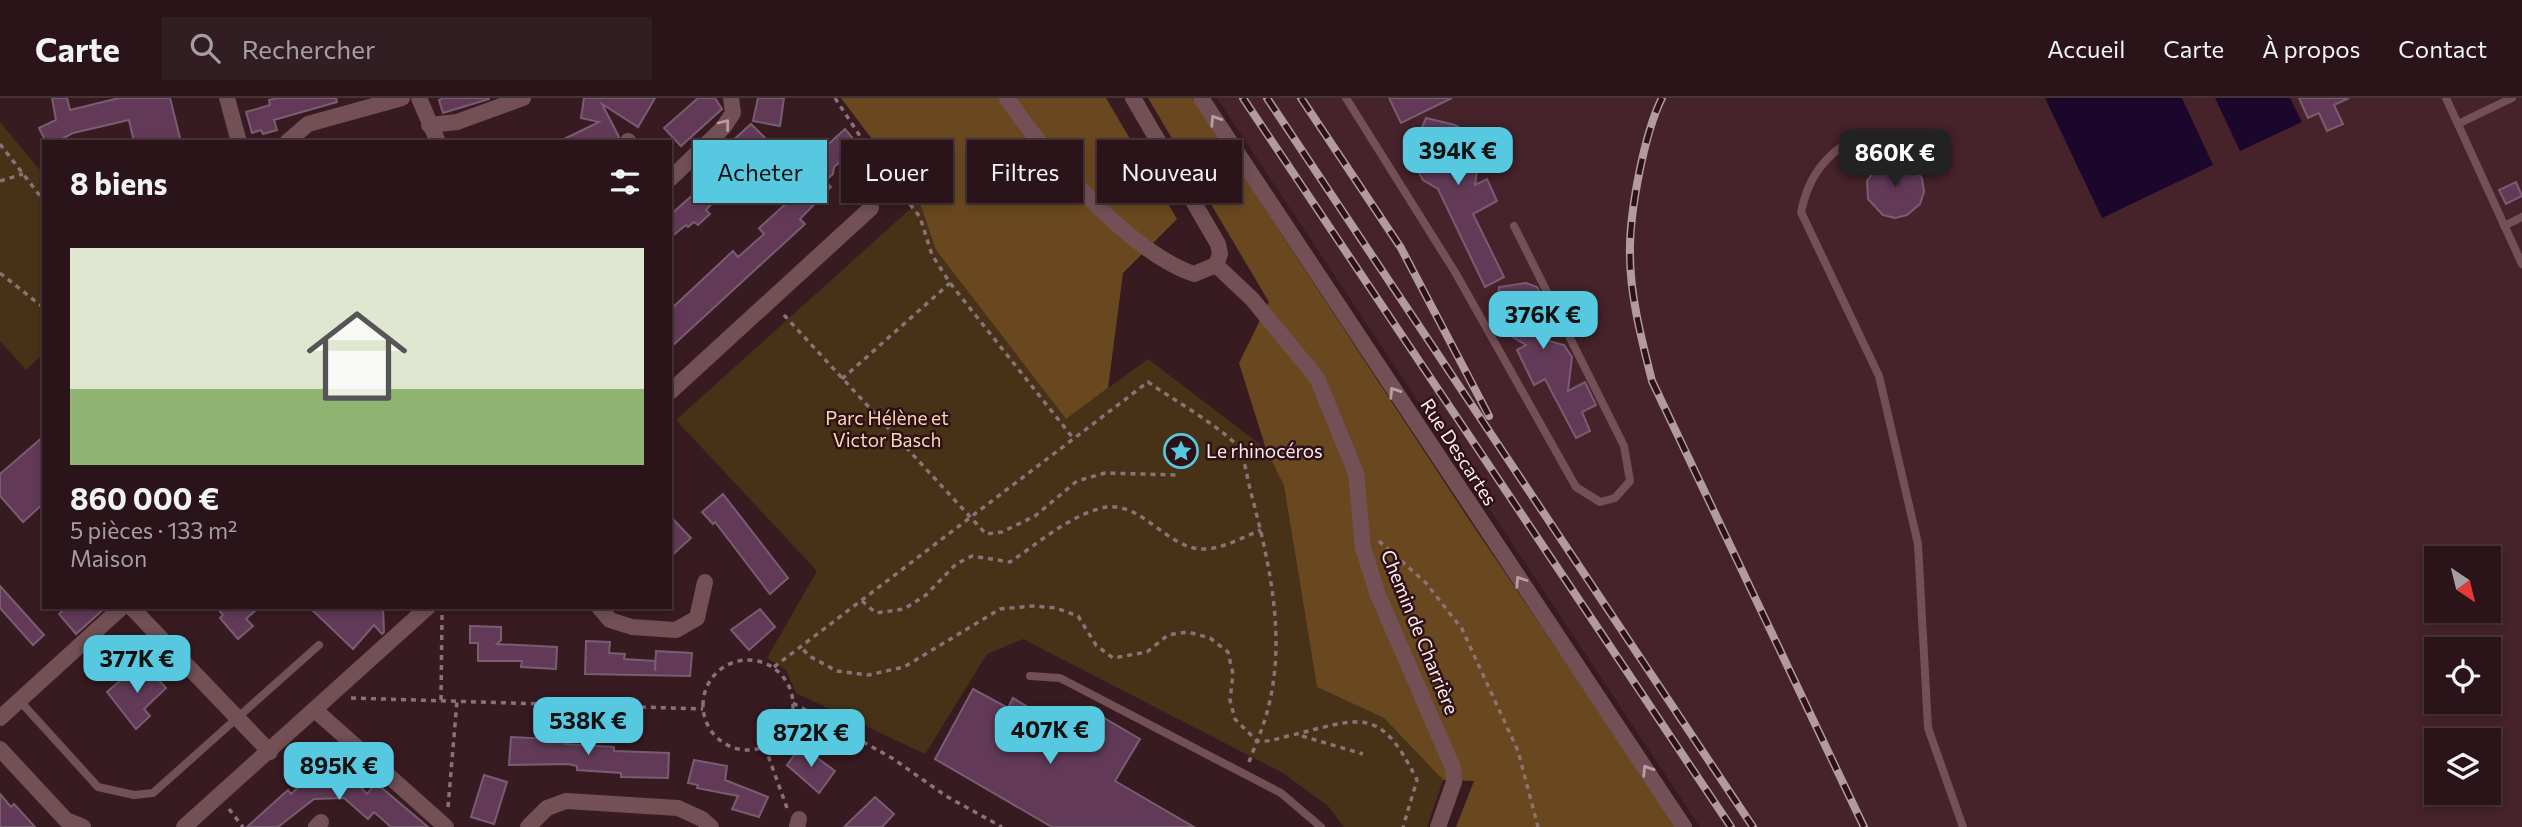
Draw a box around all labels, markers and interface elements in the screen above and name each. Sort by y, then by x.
search box [162,17,652,80]
text: Carte [35,28,120,69]
icon: search [186,29,224,67]
text: Rechercher [242,33,375,64]
text: Accueil [2047,34,2125,63]
text: Carte [2163,34,2224,63]
text: À propos [2262,34,2360,63]
text: Contact [2398,34,2487,63]
one-way arrow [1211,115,1223,128]
one-way arrow [716,119,729,131]
pin: 394K € [1401,127,1515,187]
pin: 860K € [1838,130,1952,189]
text: 394K € [1419,136,1497,164]
text: 860K € [1855,138,1935,166]
chip: Acheter [693,140,827,203]
chip: Louer [841,140,953,203]
chip: Filtres [967,140,1083,203]
chip: Nouveau [1097,140,1242,203]
icon: filters [606,163,644,201]
text: 8 biens [70,164,168,201]
pin: 376K € [1486,292,1600,351]
icon: home [294,293,420,419]
text: 376K € [1505,300,1581,328]
one-way arrow [1389,386,1402,399]
street label: Rue Descartes [1416,394,1503,509]
park label: Parc Hélène et Victor Basch [825,406,949,451]
place icon: Le rhinocéros [1162,432,1200,470]
place label: Le rhinocéros [1206,439,1323,462]
text: 860 000 € [70,479,219,516]
text: 5 pièces · 133 m² [70,516,237,544]
text: Maison [70,544,147,572]
street label: Chemin de Charrière [1377,546,1464,718]
north arrow [2424,546,2501,623]
map controls [2424,546,2501,805]
one-way arrow [1516,576,1528,589]
pin: 377K € [80,636,194,695]
button: locate [2424,637,2501,714]
text: 377K € [99,644,175,672]
pin: 538K € [531,698,645,757]
text: 538K € [549,706,627,734]
pin: 407K € [993,706,1107,766]
pin: 872K € [754,710,868,769]
text: 407K € [1011,715,1089,743]
text: 872K € [773,718,849,746]
button: layers [2424,728,2501,805]
pin: 895K € [282,742,396,802]
text: 895K € [300,751,378,779]
one-way arrow [1642,765,1655,778]

